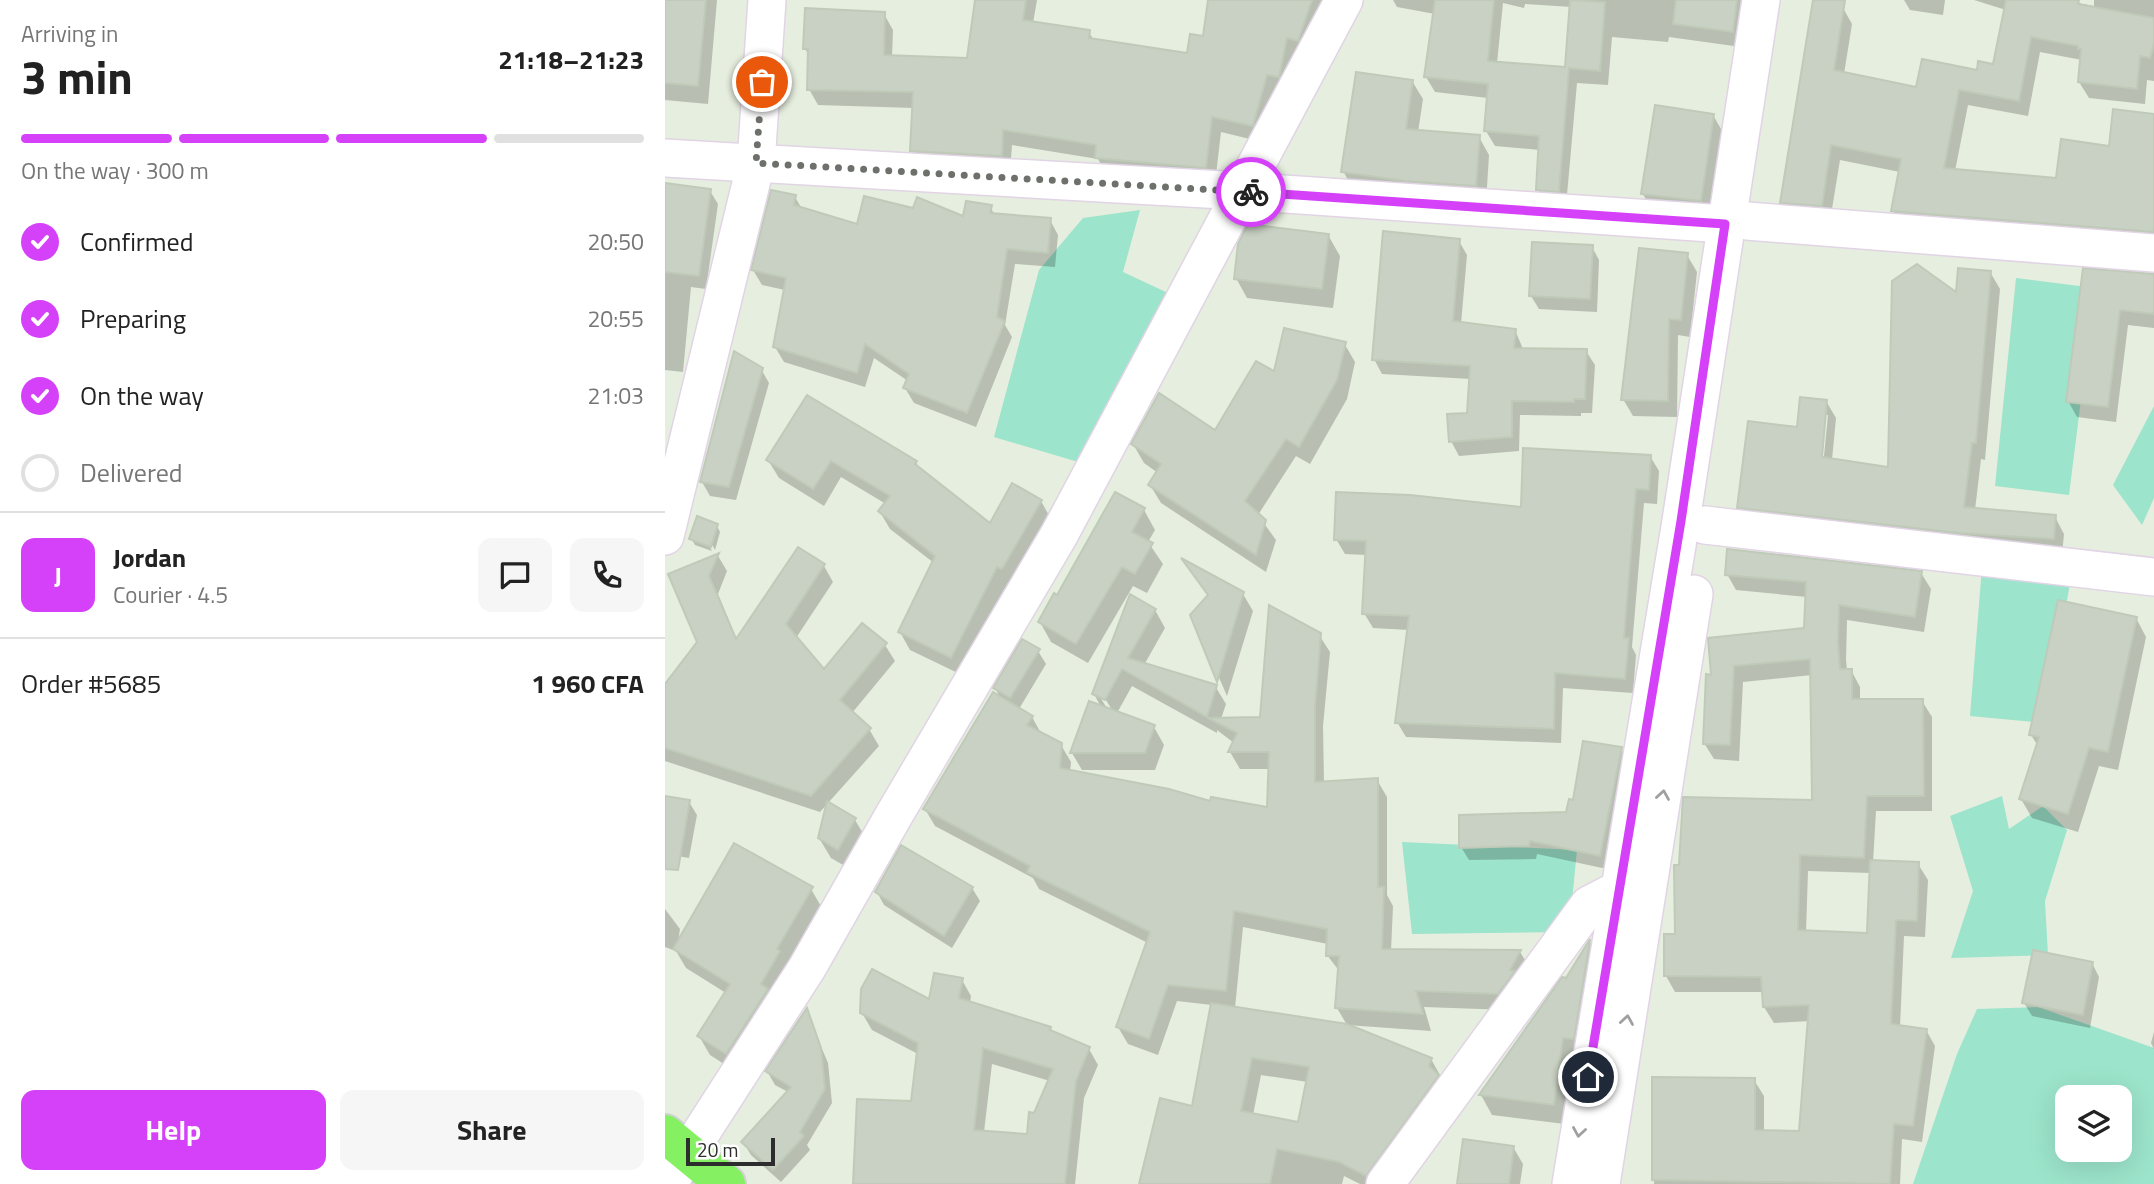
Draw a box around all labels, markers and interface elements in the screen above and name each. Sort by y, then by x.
text: Arriving in [21,16,118,51]
text: 21:18–21:23 [498,40,644,79]
text: 3 min [21,42,133,112]
pin [732,52,792,112]
icon: bag [743,63,781,101]
text: On the way · 300 m [21,153,209,188]
courier [1216,157,1286,227]
icon: bike [1232,173,1270,211]
text: Confirmed [80,222,194,261]
icon: check [21,223,59,261]
text: 20:50 [587,224,644,259]
text: Preparing [80,299,186,338]
icon: check [21,300,59,338]
text: 20:55 [587,301,644,336]
text: On the way [80,376,204,415]
icon: check [21,377,59,415]
text: 21:03 [587,378,644,413]
text: Delivered [80,453,183,492]
text: Jordan [113,538,186,577]
button: chat [478,538,552,612]
button: phone [570,538,644,612]
text: J [54,556,62,595]
text: Courier · 4.5 [113,577,228,612]
text: Order #5685 [21,664,161,703]
text: 1 960 CFA [531,664,644,703]
one-way arrow [1655,789,1670,801]
one-way arrow [1619,1014,1634,1026]
pin [1558,1047,1618,1107]
icon: home [1569,1058,1607,1096]
map controls [2055,1085,2132,1162]
button: layers [2055,1085,2132,1162]
button: Help [21,1090,326,1170]
button: Share [340,1090,644,1170]
one-way arrow [1572,1126,1587,1138]
scale bar [686,1135,775,1167]
text: 20 m [697,1135,738,1164]

